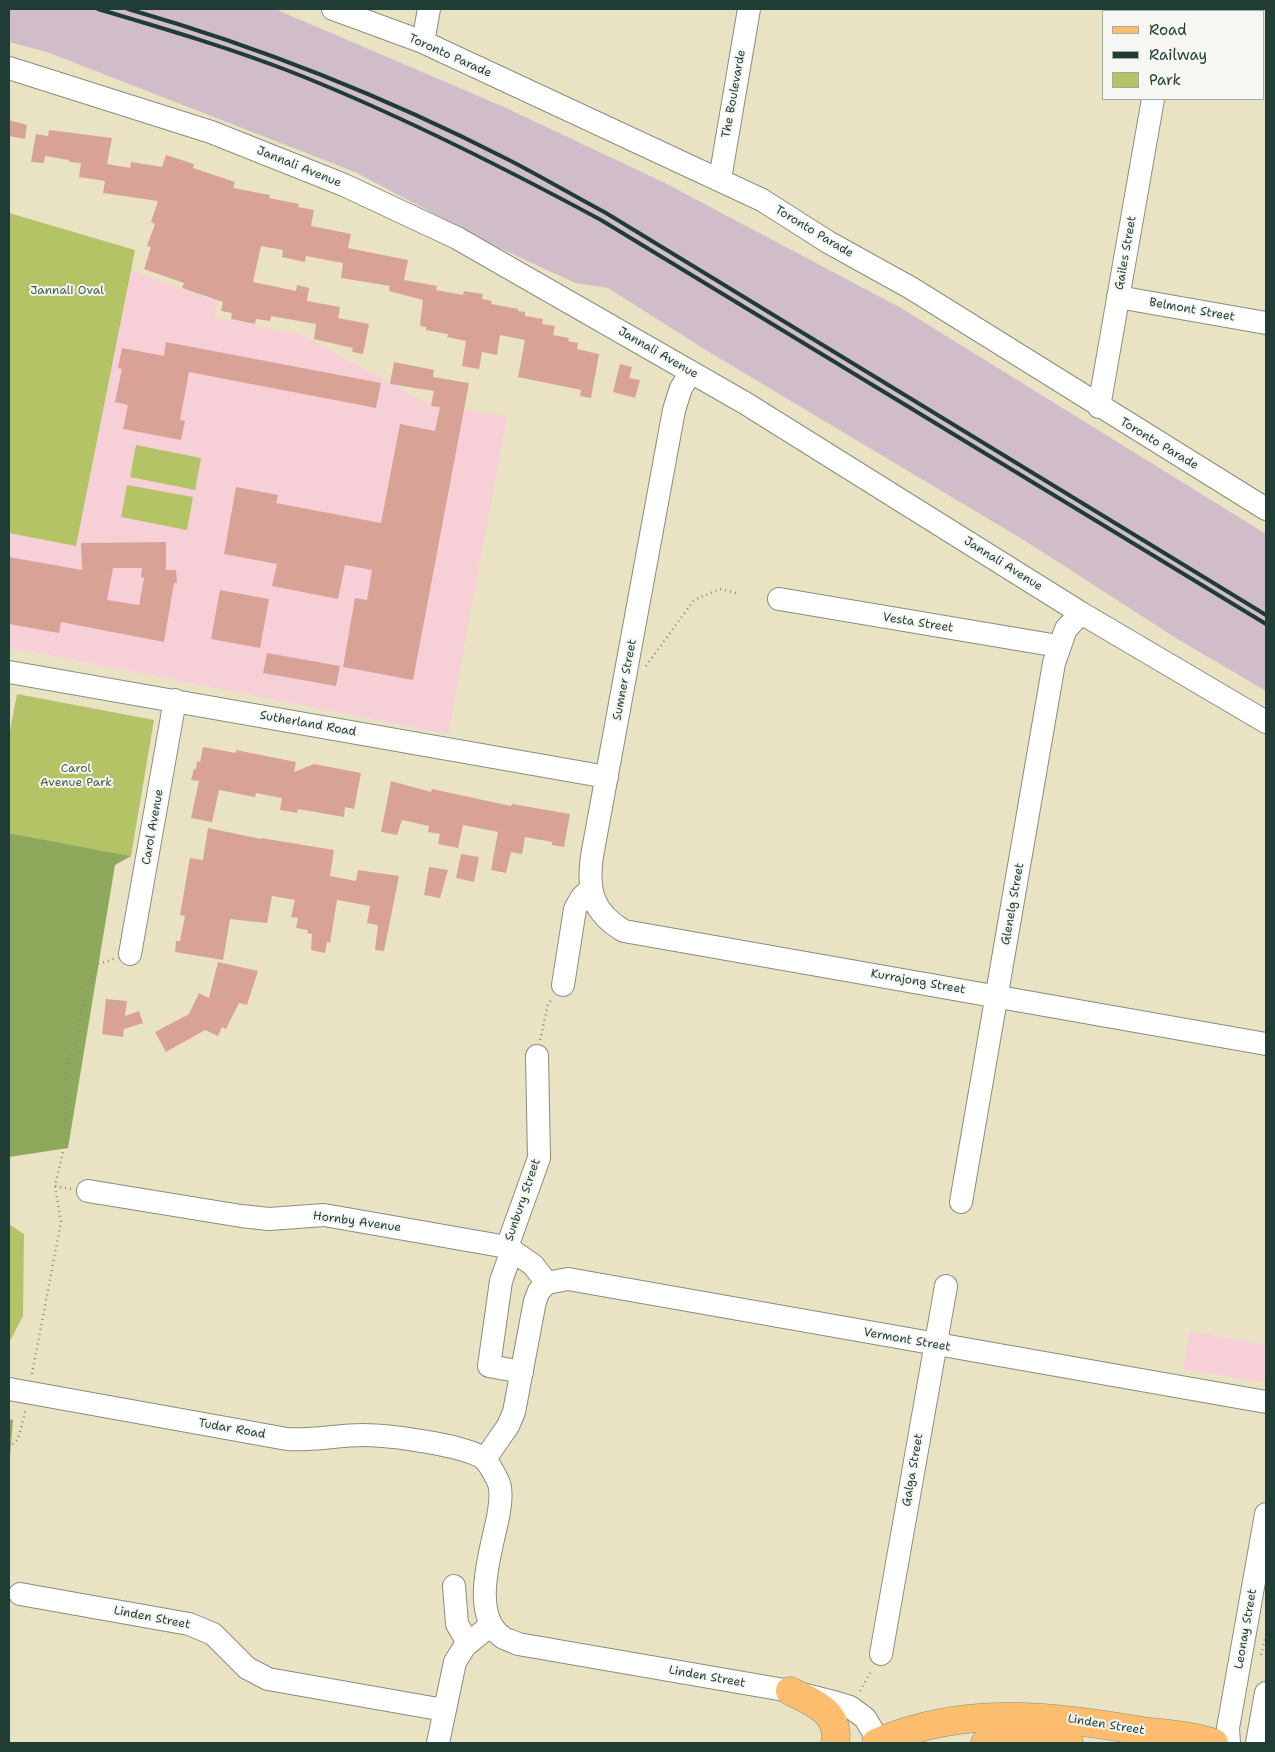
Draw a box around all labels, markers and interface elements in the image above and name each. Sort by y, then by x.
legend [1102,10,1265,100]
text: Road [1149,20,1187,40]
street label: Toronto Parade [406,31,494,81]
text: Railway [1149,45,1207,65]
street label: The Boulevarde [719,49,749,139]
text: Park [1149,70,1181,90]
street label: Jannali Avenue [255,143,343,191]
street label: Toronto Parade [772,203,856,261]
street label: Gailes Street [1112,215,1140,291]
park label: Jannali Oval [30,284,104,298]
street label: Belmont Street [1148,295,1236,325]
street label: Jannali Avenue [615,324,701,382]
street label: Toronto Parade [1117,415,1201,473]
street label: Jannali Avenue [961,534,1045,594]
street label: Vesta Street [882,610,954,636]
street label: Sumner Street [610,638,640,722]
street label: Sutherland Road [259,708,357,740]
park label: Carol Avenue Park [40,762,112,790]
street label: Carol Avenue [139,788,167,866]
street label: Glenelg Street [999,862,1027,946]
street label: Kurrajong Street [870,967,966,997]
street label: Sunbury Street [502,1157,544,1243]
street label: Hornby Avenue [312,1209,402,1235]
street label: Vermont Street [862,1325,952,1355]
street label: Tudar Road [197,1416,267,1442]
street label: Galga Street [899,1432,927,1508]
street label: Leonay Street [1232,1588,1260,1670]
street label: Linden Street [112,1604,192,1632]
street label: Linden Street [667,1663,747,1691]
street label: Linden Street [1066,1712,1146,1738]

